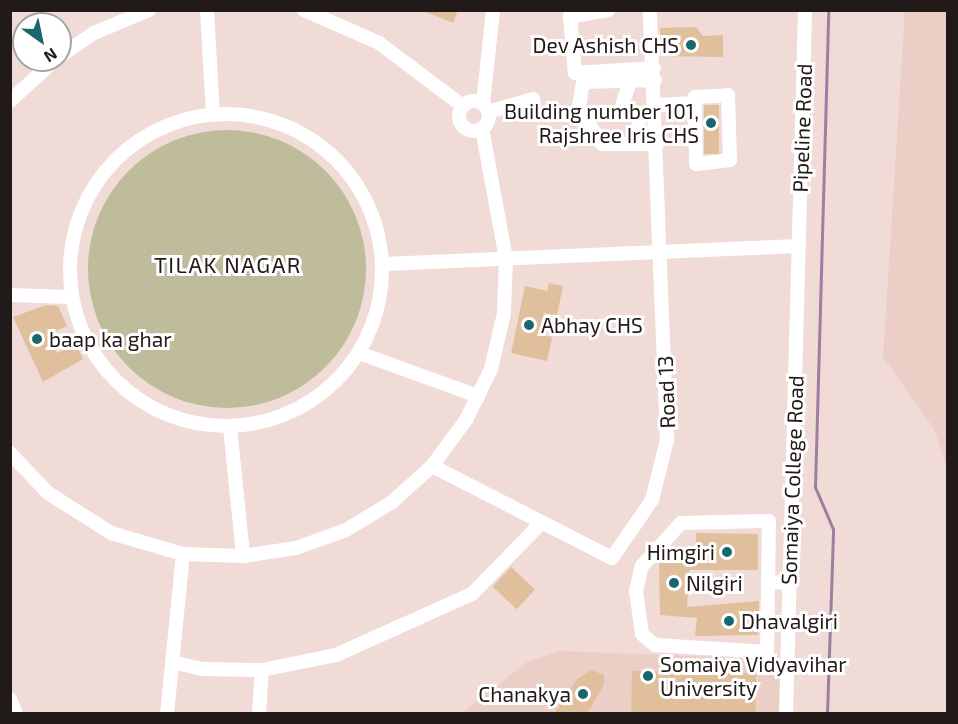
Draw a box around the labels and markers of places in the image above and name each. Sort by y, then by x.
place label: Dev Ashish CHS [532,32,679,58]
marker: Dev Ashish CHS [684,38,698,52]
place label: Building number 101, Rajshree Iris CHS [504,98,699,148]
marker: Building number 101, Rajshree Iris CHS [704,116,718,130]
place label: Abhay CHS [541,312,643,338]
marker: Abhay CHS [522,318,536,332]
place label: baap ka ghar [49,326,172,352]
marker: baap ka ghar [30,332,44,346]
place label: Himgiri [647,539,715,565]
marker: Himgiri [720,545,734,559]
place label: Nilgiri [686,570,743,596]
marker: Nilgiri [667,576,681,590]
place label: Dhavalgiri [741,608,838,634]
marker: Dhavalgiri [722,614,736,628]
place label: Somaiya Vidyavihar University [660,651,847,701]
marker: Somaiya Vidyavihar University [641,669,655,683]
place label: Chanakya [478,681,571,707]
marker: Chanakya [576,687,590,701]

